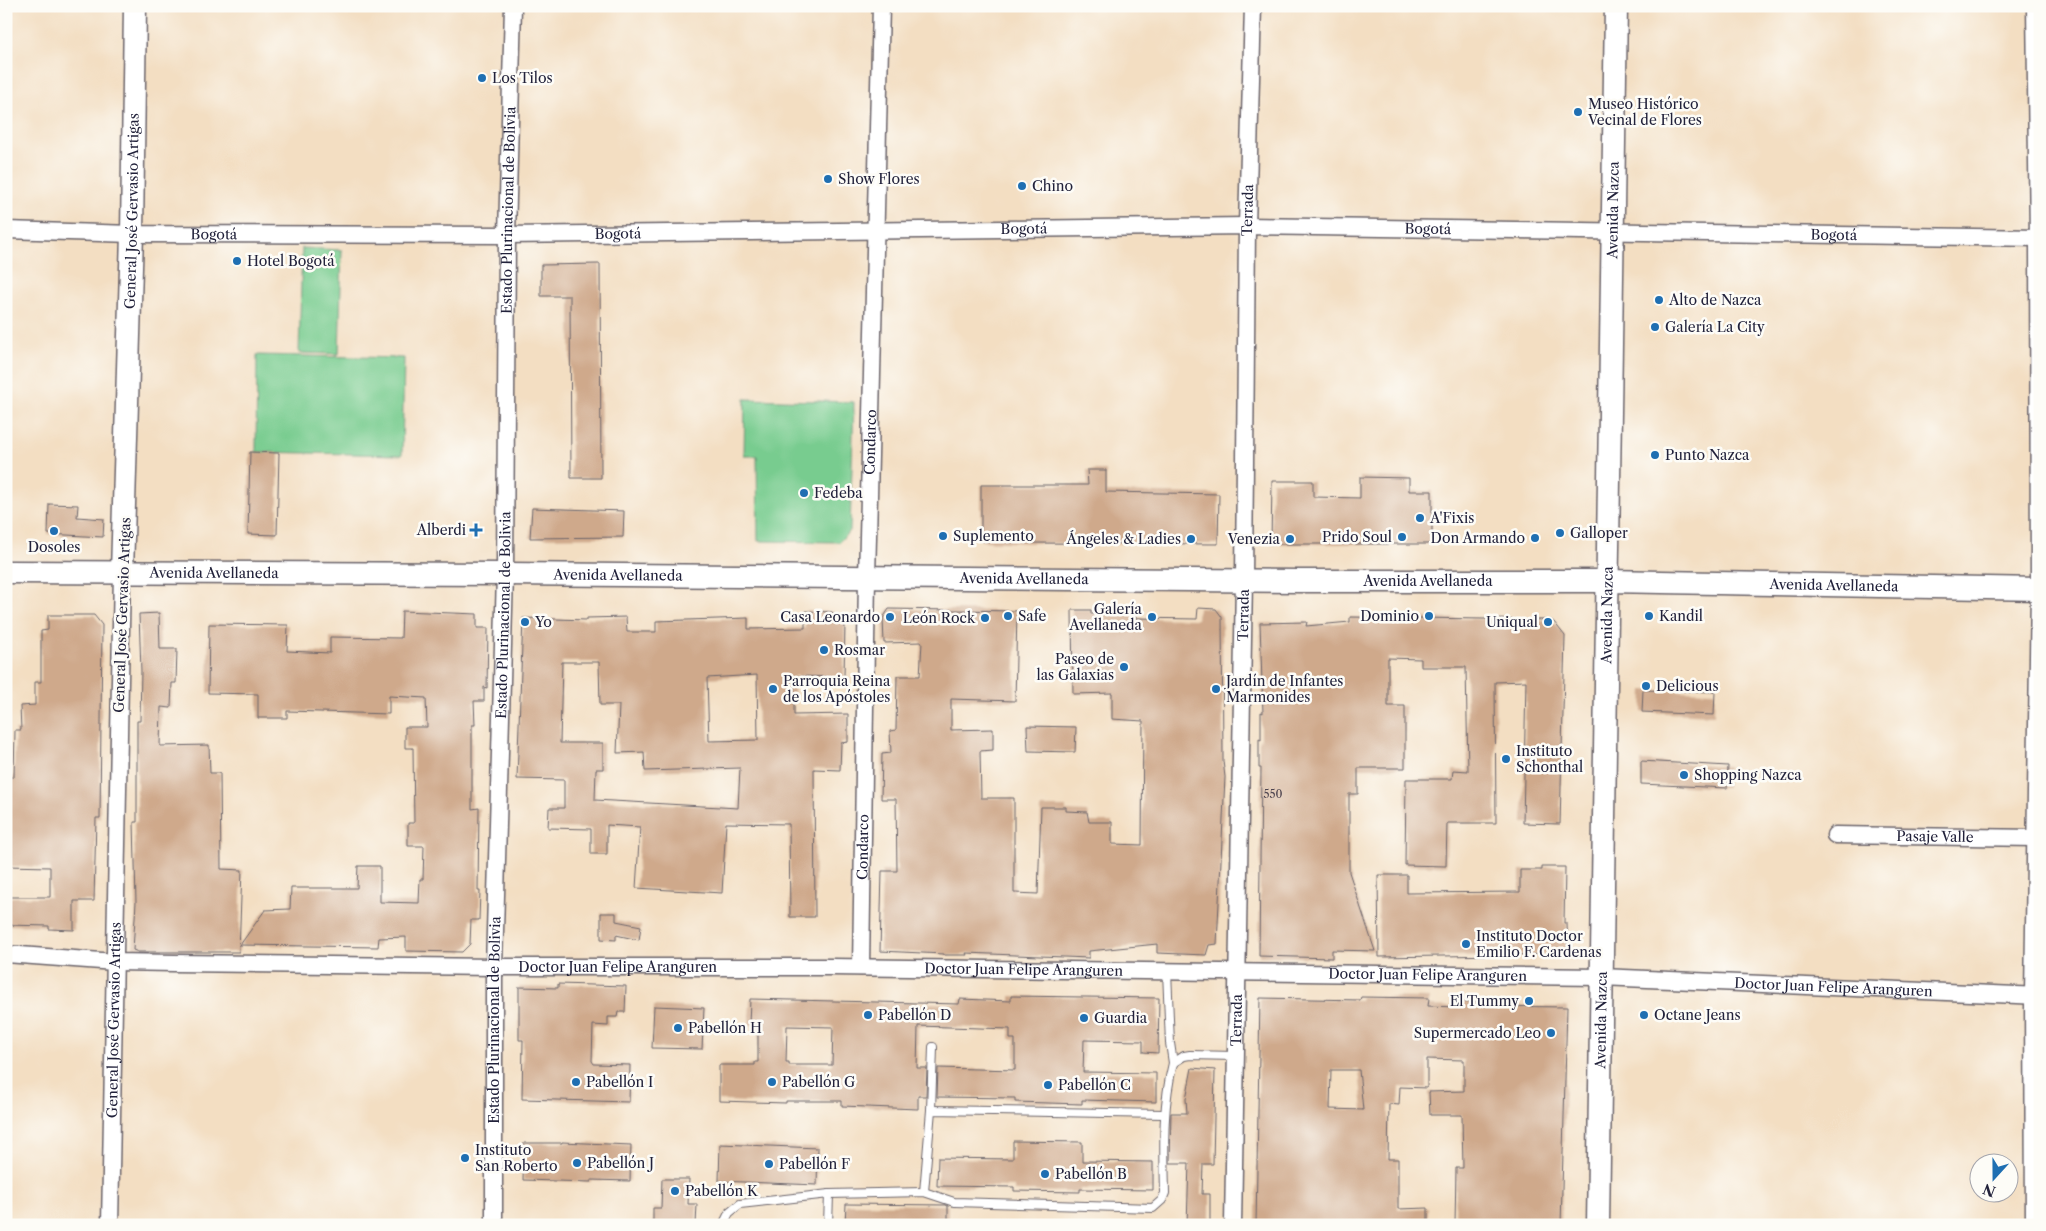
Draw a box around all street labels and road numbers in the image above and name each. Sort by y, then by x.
street label: Estado Plurinacional de Bolivia [498,106,519,314]
street label: General José Gervasio Artigas [121,113,143,309]
street label: Avenida Nazca [1603,161,1623,260]
street label: Terrada [1238,183,1257,236]
street label: Bogotá [1000,219,1048,238]
street label: Bogotá [1404,219,1452,238]
street label: Bogotá [594,224,642,243]
street label: Bogotá [191,225,238,243]
street label: Bogotá [1810,226,1858,244]
street label: Condarco [861,409,880,475]
street label: Estado Plurinacional de Bolivia [492,511,514,719]
street label: General José Gervasio Artigas [110,517,134,713]
street label: Avenida Avellaneda [148,564,279,582]
street label: Avenida Avellaneda [552,565,683,585]
street label: Avenida Nazca [1597,566,1617,665]
street label: Avenida Avellaneda [958,569,1089,588]
street label: Avenida Avellaneda [1362,572,1493,590]
street label: Avenida Avellaneda [1768,575,1899,595]
street label: Terrada [1234,588,1253,641]
street label: Condarco [853,814,872,880]
street label: Pasaje Valle [1896,827,1974,846]
street label: Estado Plurinacional de Bolivia [485,915,504,1124]
street label: General José Gervasio Artigas [103,922,125,1118]
street label: Doctor Juan Felipe Aranguren [518,958,717,976]
street label: Doctor Juan Felipe Aranguren [924,959,1123,980]
street label: Doctor Juan Felipe Aranguren [1328,964,1527,985]
street label: Avenida Nazca [1591,970,1611,1070]
street label: Doctor Juan Felipe Aranguren [1734,974,1933,1000]
street label: Terrada [1227,993,1246,1046]

